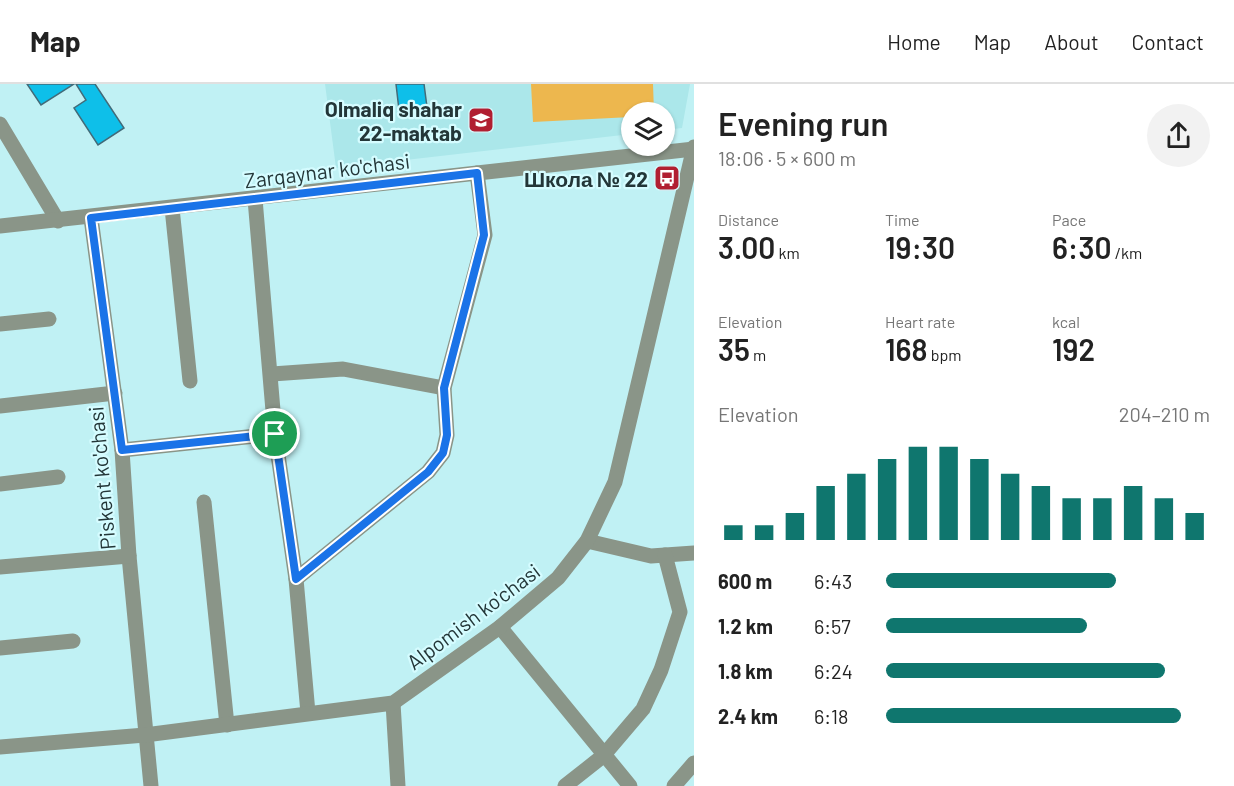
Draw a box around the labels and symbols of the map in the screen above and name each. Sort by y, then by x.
place label: Olmaliq shahar 22-maktab [325,96,462,145]
school or university icon: Olmaliq shahar 22-maktab [466,105,496,135]
street label: Zarqaynar ko'chasi [243,147,411,193]
bus stop icon: Школа № 22 [652,163,682,193]
place label: Школа № 22 [524,166,648,191]
street label: Piskent ko'chasi [82,405,120,551]
pin [249,408,300,459]
street label: Alpomish ko'chasi [401,558,545,674]

